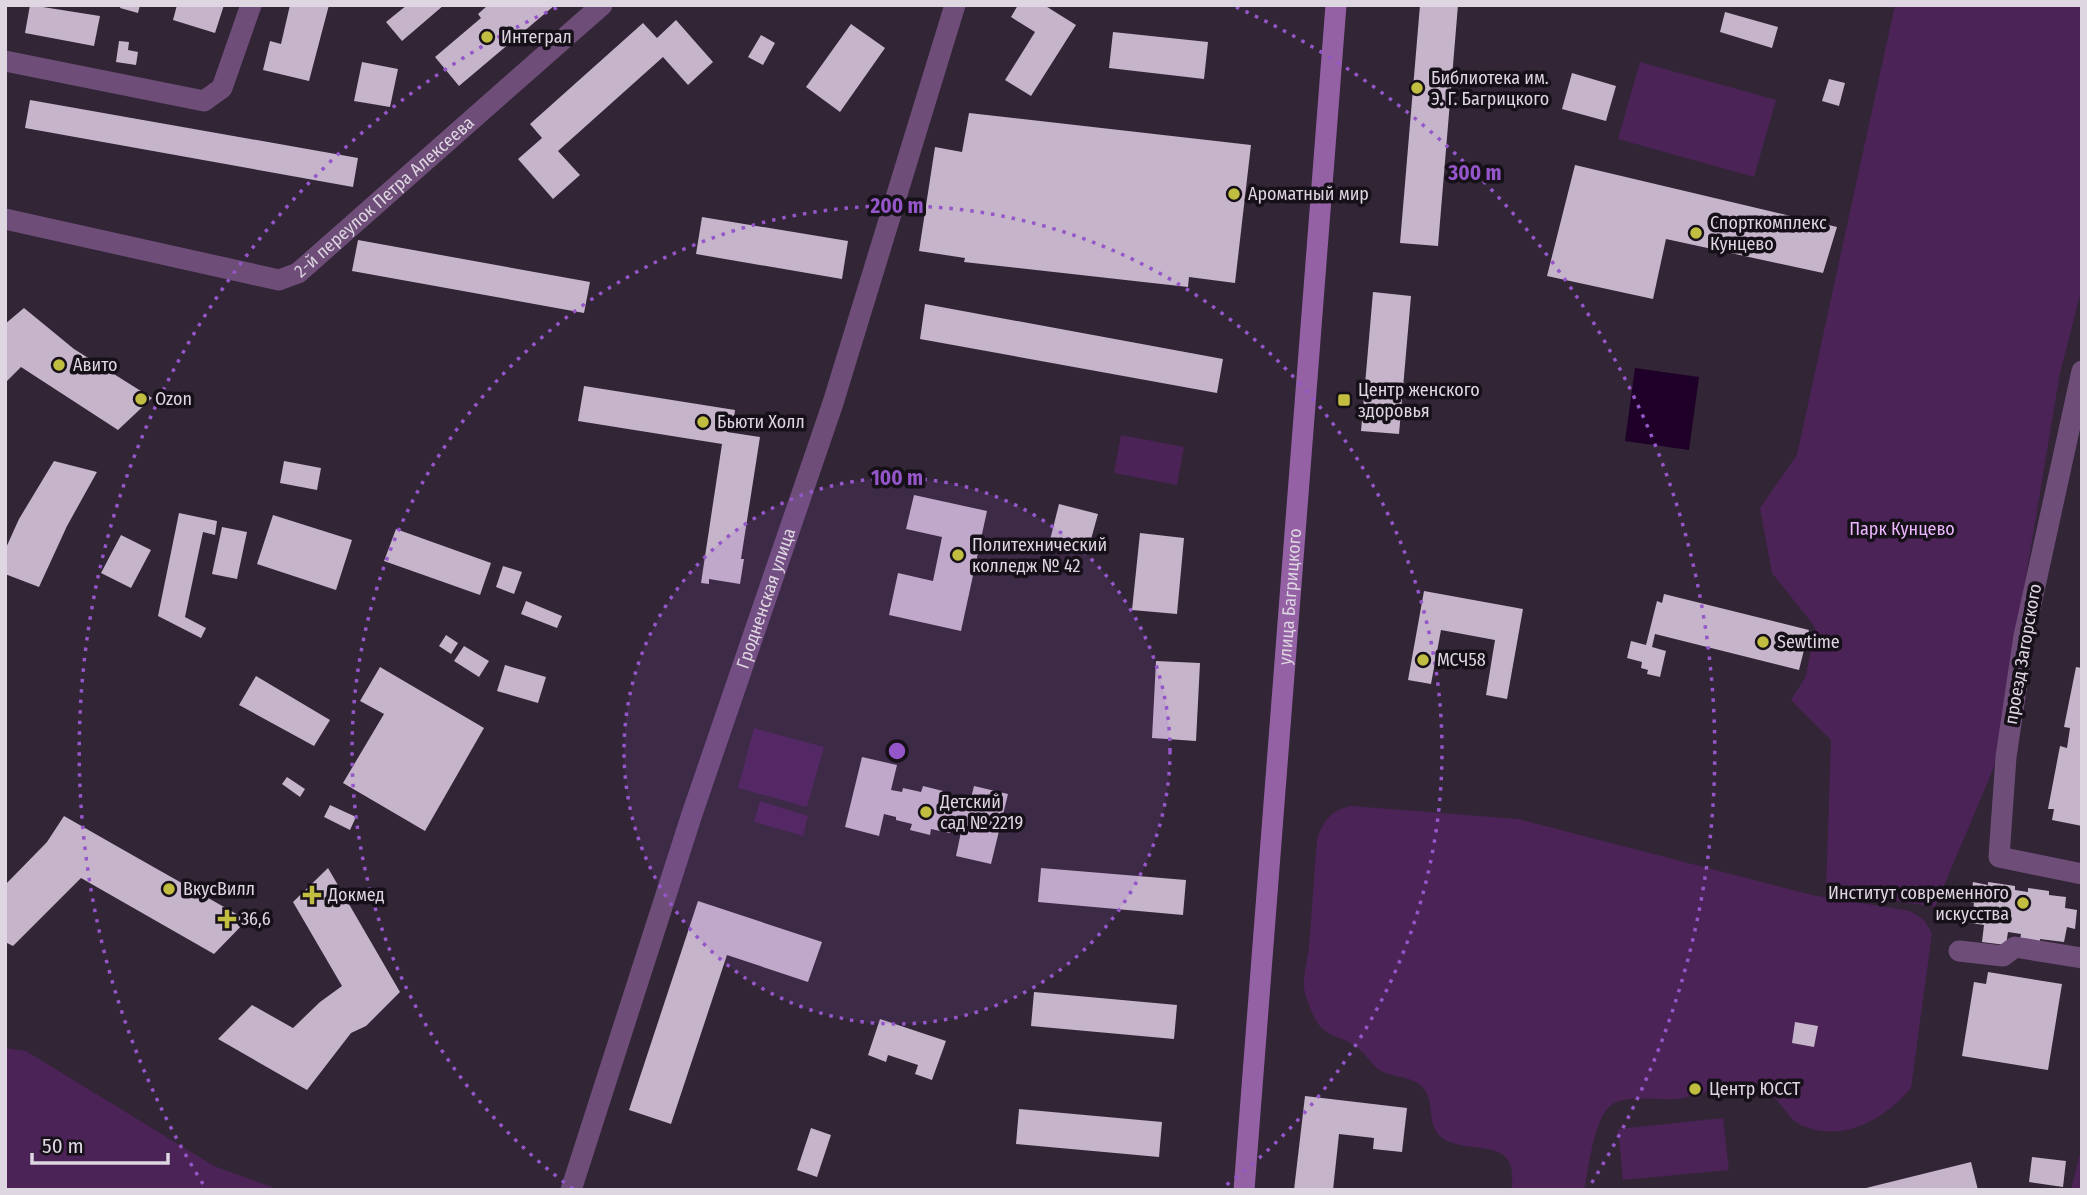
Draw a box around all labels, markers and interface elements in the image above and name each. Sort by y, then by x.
place label: Интеграл [501,26,572,48]
marker: Интеграл [479,29,495,45]
place label: Библиотека им. Э. Г. Багрицкого [1431,67,1549,110]
marker: Библиотека им. Э. Г. Багрицкого [1409,80,1425,96]
street label: 2-й переулок Петра Алексеева [290,112,479,282]
text: 300 m [1447,160,1502,186]
place label: Ароматный мир [1248,183,1369,205]
marker: Ароматный мир [1226,186,1242,202]
text: 200 m [869,193,924,219]
place label: Спорткомплекс Кунцево [1710,212,1827,255]
marker: Спорткомплекс Кунцево [1688,225,1704,241]
place label: Авито [73,354,118,376]
marker: Авито [51,357,67,373]
place label: Центр женского здоровья [1358,379,1480,422]
place label: Ozon [155,388,192,410]
marker: Ozon [133,391,149,407]
marker: Центр женского здоровья [1336,392,1352,408]
place label: Бьюти Холл [717,411,805,433]
marker: Бьюти Холл [695,414,711,430]
text: 100 m [871,465,923,491]
park label: Парк Кунцево [1849,518,1955,540]
street label: Гродненская улица [732,525,800,672]
street label: улица Багрицкого [1274,528,1306,666]
place label: Политехнический колледж № 42 [972,534,1107,577]
marker: Политехнический колледж № 42 [950,547,966,563]
street label: проезд Загорского [2000,582,2046,726]
place label: Sewtime [1777,631,1840,653]
marker: Sewtime [1755,634,1771,650]
place label: МСЧ58 [1437,649,1486,671]
marker: МСЧ58 [1415,652,1431,668]
centre of rings [885,739,909,763]
place label: Детский сад № 2219 [939,791,1023,834]
marker: Детский сад № 2219 [918,804,934,820]
place label: ВкусВилл [183,878,255,900]
marker: ВкусВилл [161,881,177,897]
place label: Институт современного искусства [1828,882,2009,925]
place label: Докмед [327,884,385,906]
marker: Докмед [302,885,322,905]
marker: Институт современного искусства [2015,895,2031,911]
place label: 36,6 [241,908,271,930]
marker: 36,6 [219,911,235,927]
place label: Центр ЮССТ [1709,1078,1801,1100]
marker: Центр ЮССТ [1687,1081,1703,1097]
scale bar [32,1122,168,1166]
text: 50 m [42,1133,84,1159]

